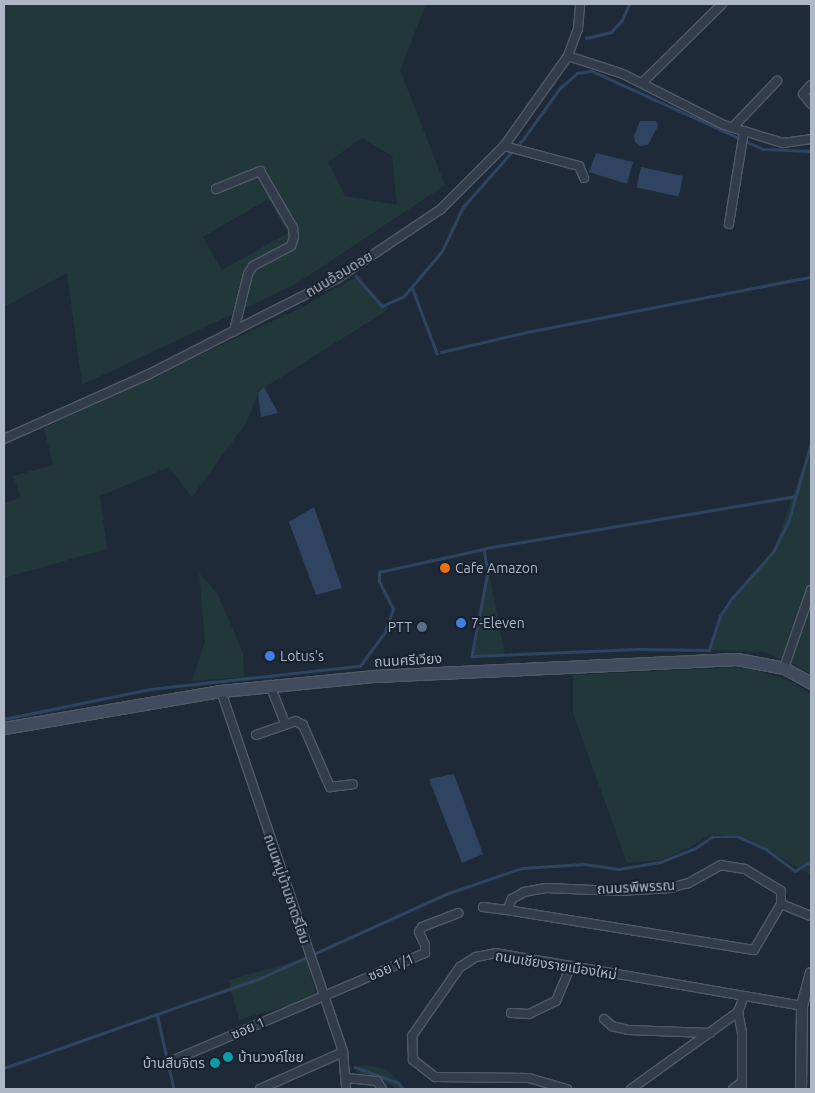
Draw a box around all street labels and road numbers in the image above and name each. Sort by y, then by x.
street label: ถนนอ้อมดอย [302,247,376,301]
street label: ถนนศรีเวียง [374,650,442,670]
street label: ถนนหมู่บ้านชาตรีโฮม [260,832,314,946]
street label: ถนนรพีพรรณ [596,877,676,897]
street label: ถนนเชียงรายเมืองใหม่ [494,947,618,983]
street label: ซอย 1/1 [365,950,417,984]
street label: ซอย 1 [228,1013,268,1043]

